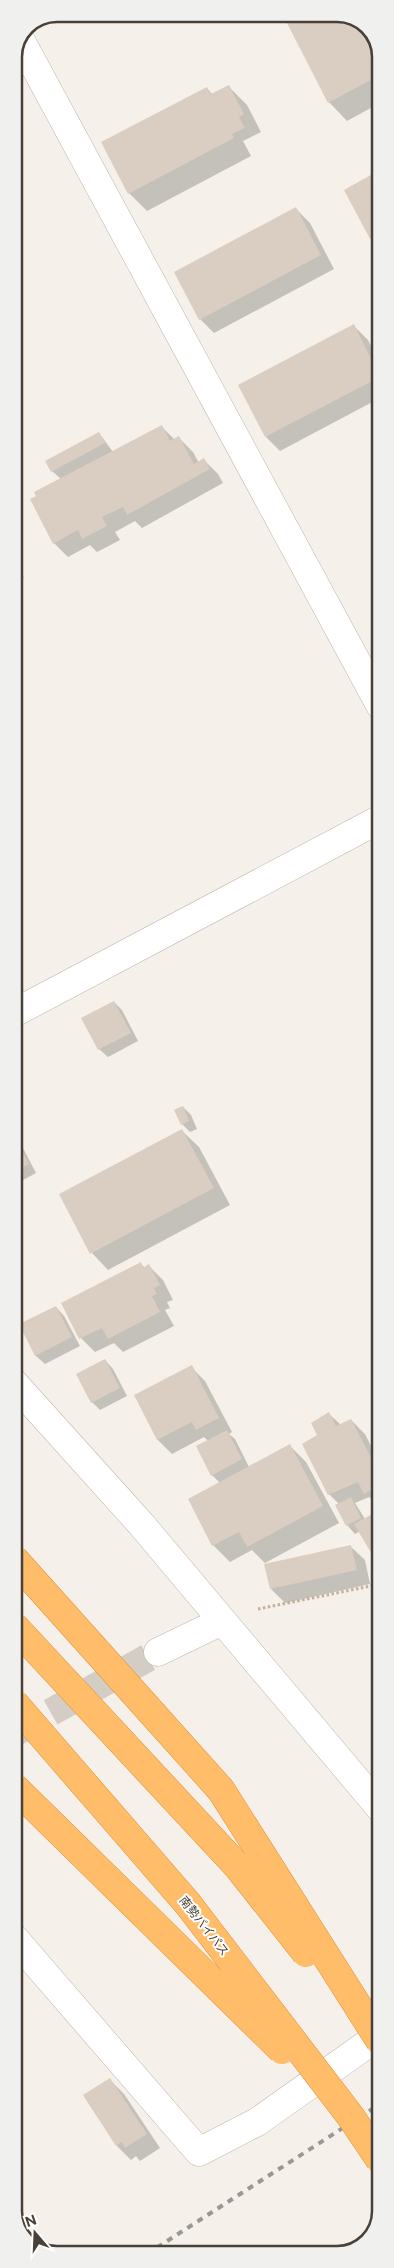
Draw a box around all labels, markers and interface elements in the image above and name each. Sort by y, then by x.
street label: 南勢バイパス [176,1893,232,1959]
north arrow [10,2208,60,2258]
text: N [23,2211,39,2230]

